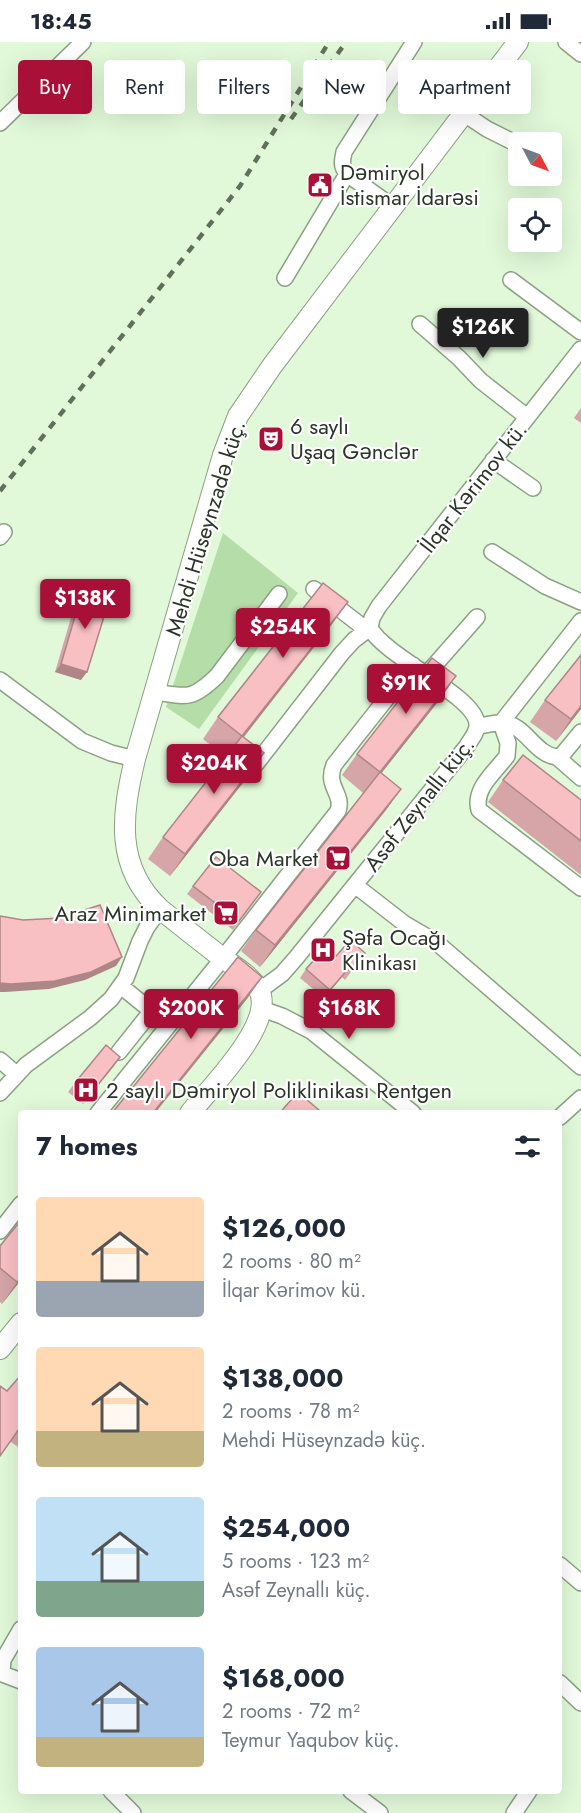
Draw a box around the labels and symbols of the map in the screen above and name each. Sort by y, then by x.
north arrow [508,132,562,186]
place label: Dəmiryol İstismar İdarəsi [340,156,479,213]
public building icon: Dəmiryol İstismar İdarəsi [305,170,335,200]
pin: $126K [441,308,525,359]
place label: 6 saylı Uşaq Gənclər [290,410,419,467]
street label: İlqar Kərimov kü. [412,415,534,559]
street label: Mehdi Hüseynzadə küç. [157,416,253,640]
theatre icon: 6 saylı Uşaq Gənclər [256,424,286,454]
pin: $138K [43,579,127,630]
pin: $254K [241,608,325,659]
pin: $91K [370,664,442,715]
street label: Asəf Zeynallı küç. [356,730,482,878]
pin: $204K [172,744,256,795]
place label: Oba Market [209,842,319,874]
supermarket icon: Oba Market [323,843,353,873]
place label: Araz Minimarket [55,897,207,929]
supermarket icon: Araz Minimarket [211,898,241,928]
place label: Şəfa Ocağı Klinikası [342,921,447,978]
hospital icon: Şəfa Ocağı Klinikası [308,935,338,965]
pin: $200K [149,989,233,1040]
pin: $168K [307,989,391,1040]
place label: 2 saylı Dəmiryol Poliklinikası Rentgen [106,1074,452,1106]
hospital icon: 2 saylı Dəmiryol Poliklinikası Rentgen [71,1075,101,1105]

